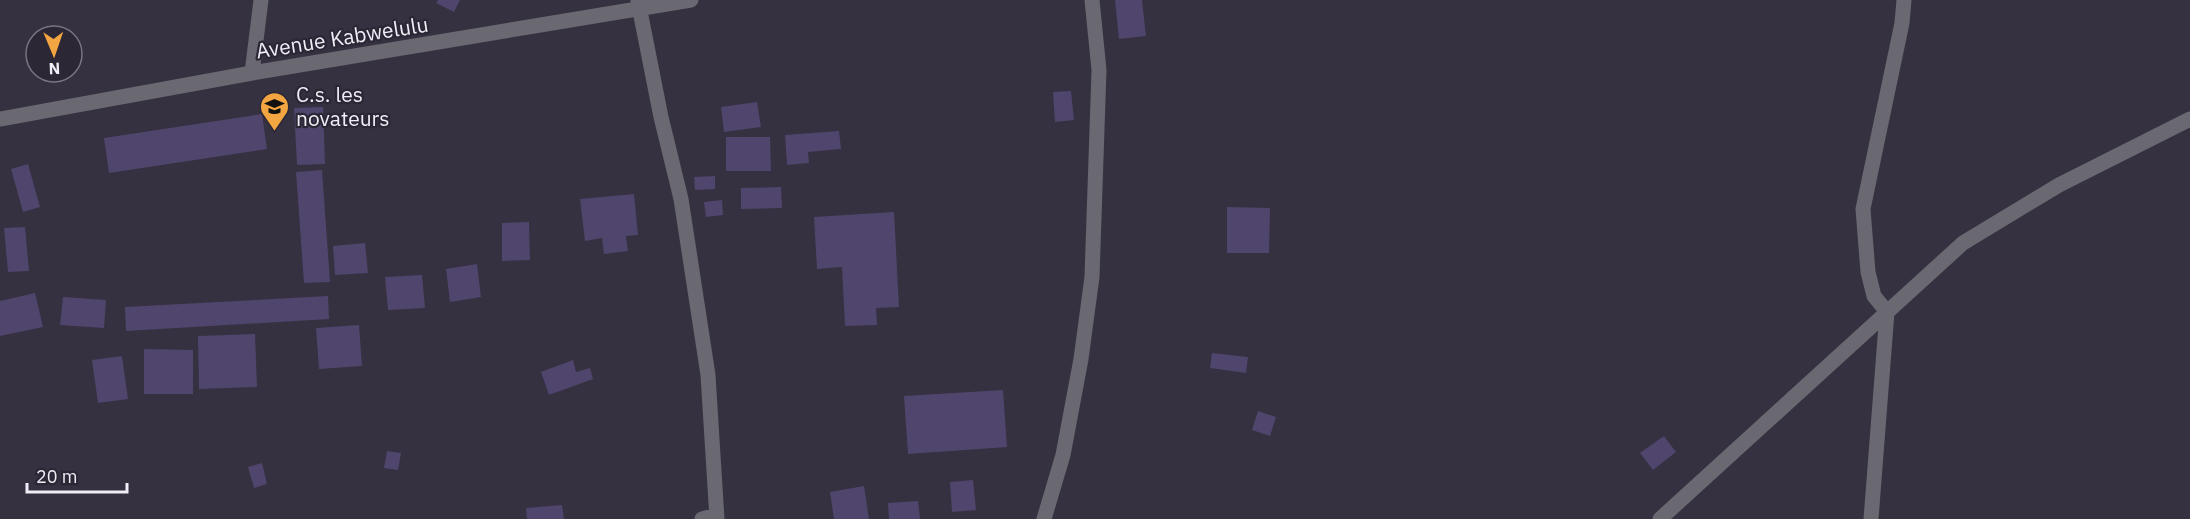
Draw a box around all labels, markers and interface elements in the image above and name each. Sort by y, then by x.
street label: Avenue Kabwelulu [254,10,430,64]
north arrow [24,24,84,84]
text: N [48,59,61,79]
place label: C.s. les novateurs [296,80,390,132]
school or university icon: C.s. les novateurs [259,90,291,132]
scale bar [27,456,128,494]
text: 20 m [36,465,78,488]

